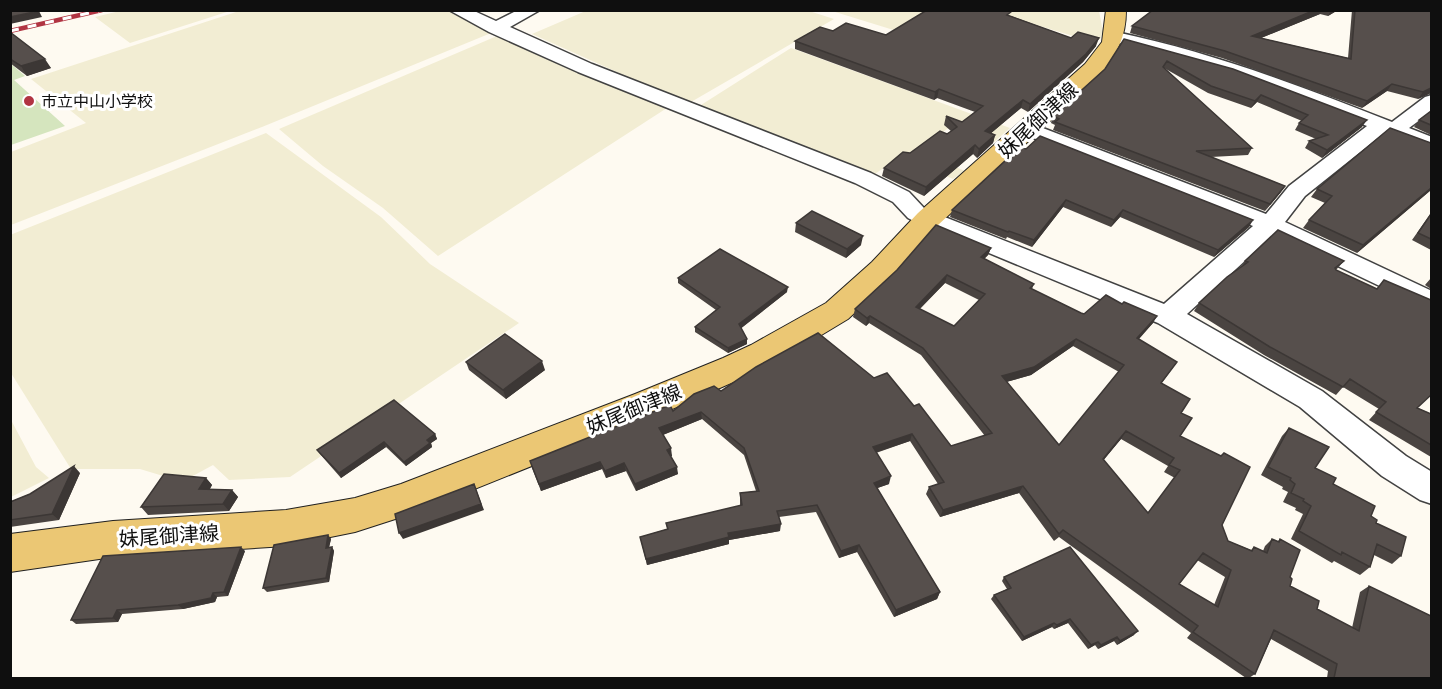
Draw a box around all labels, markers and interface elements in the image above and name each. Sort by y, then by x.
street label: 妹尾御津線 [993,77,1083,163]
place label: 市立中山小学校 [41,92,153,111]
marker: 市立中山小学校 [22,94,36,108]
street label: 妹尾御津線 [583,379,685,439]
street label: 妹尾御津線 [118,521,220,551]

